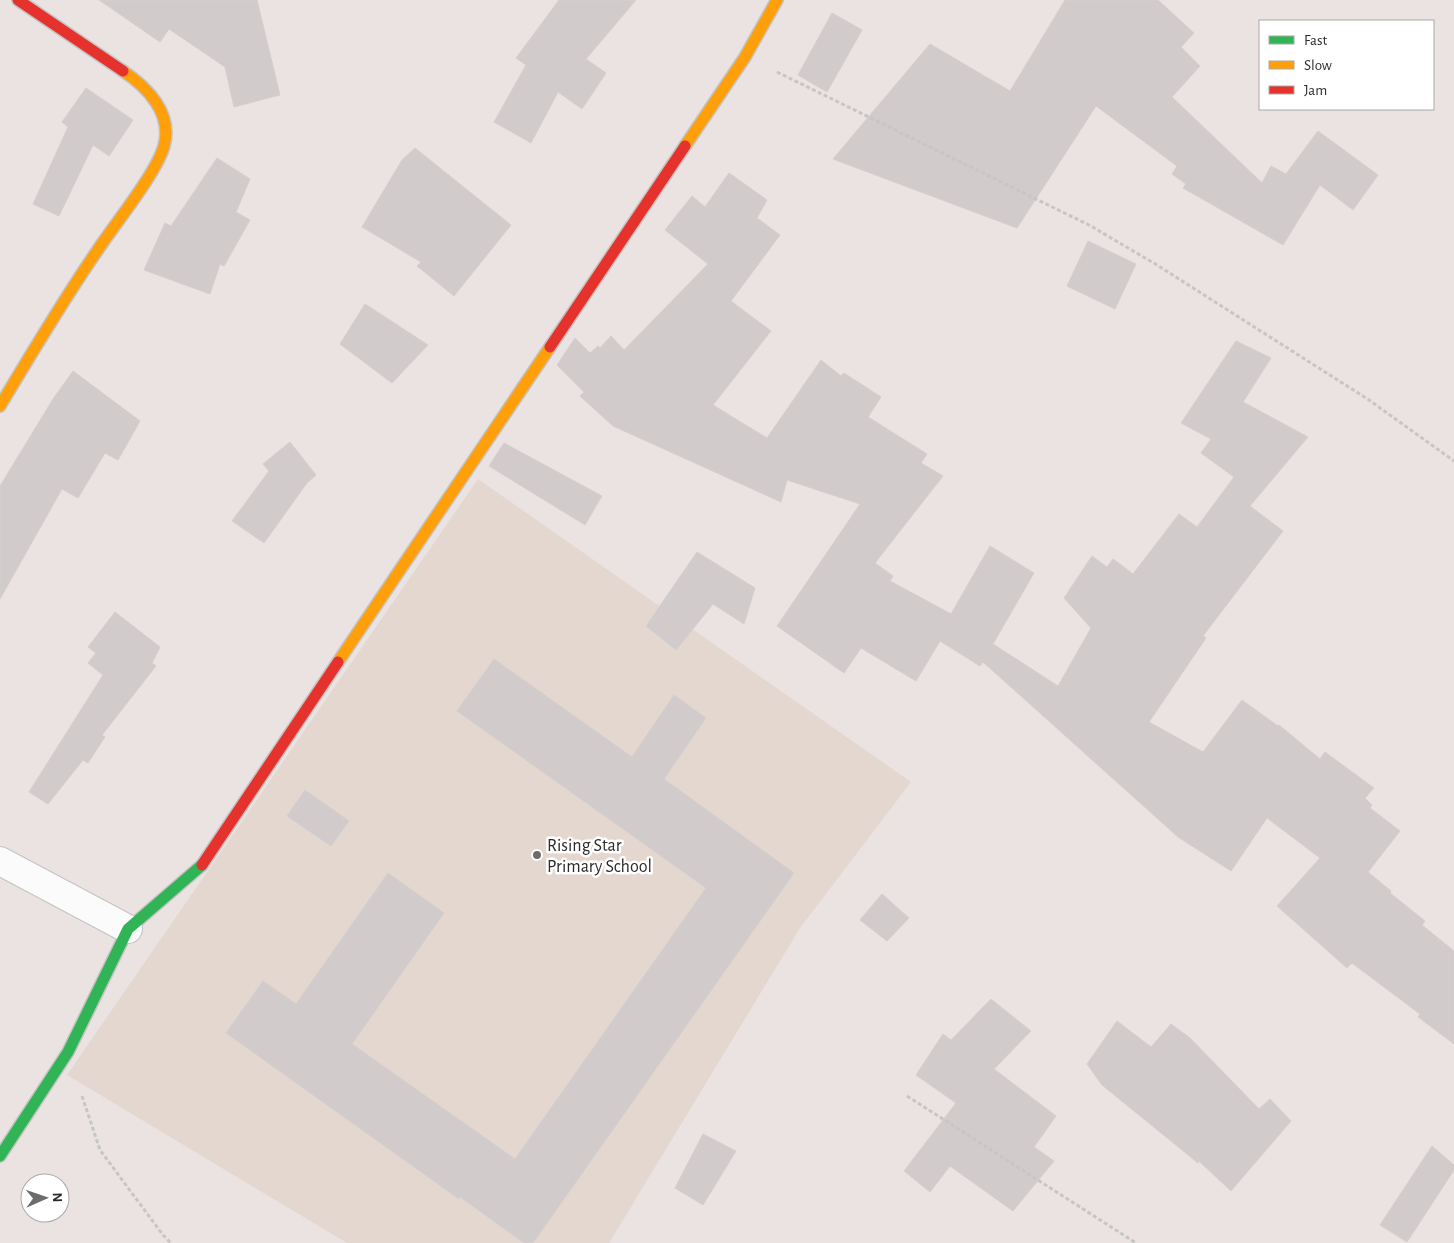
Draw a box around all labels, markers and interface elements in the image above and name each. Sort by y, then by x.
legend [1259,20,1434,110]
text: Fast [1304,33,1328,48]
text: Slow [1304,58,1332,73]
text: Jam [1304,83,1327,98]
place label: Rising Star Primary School [547,837,652,876]
marker: Rising Star Primary School [531,849,543,861]
north arrow [20,1173,70,1223]
text: N [50,1192,64,1203]

